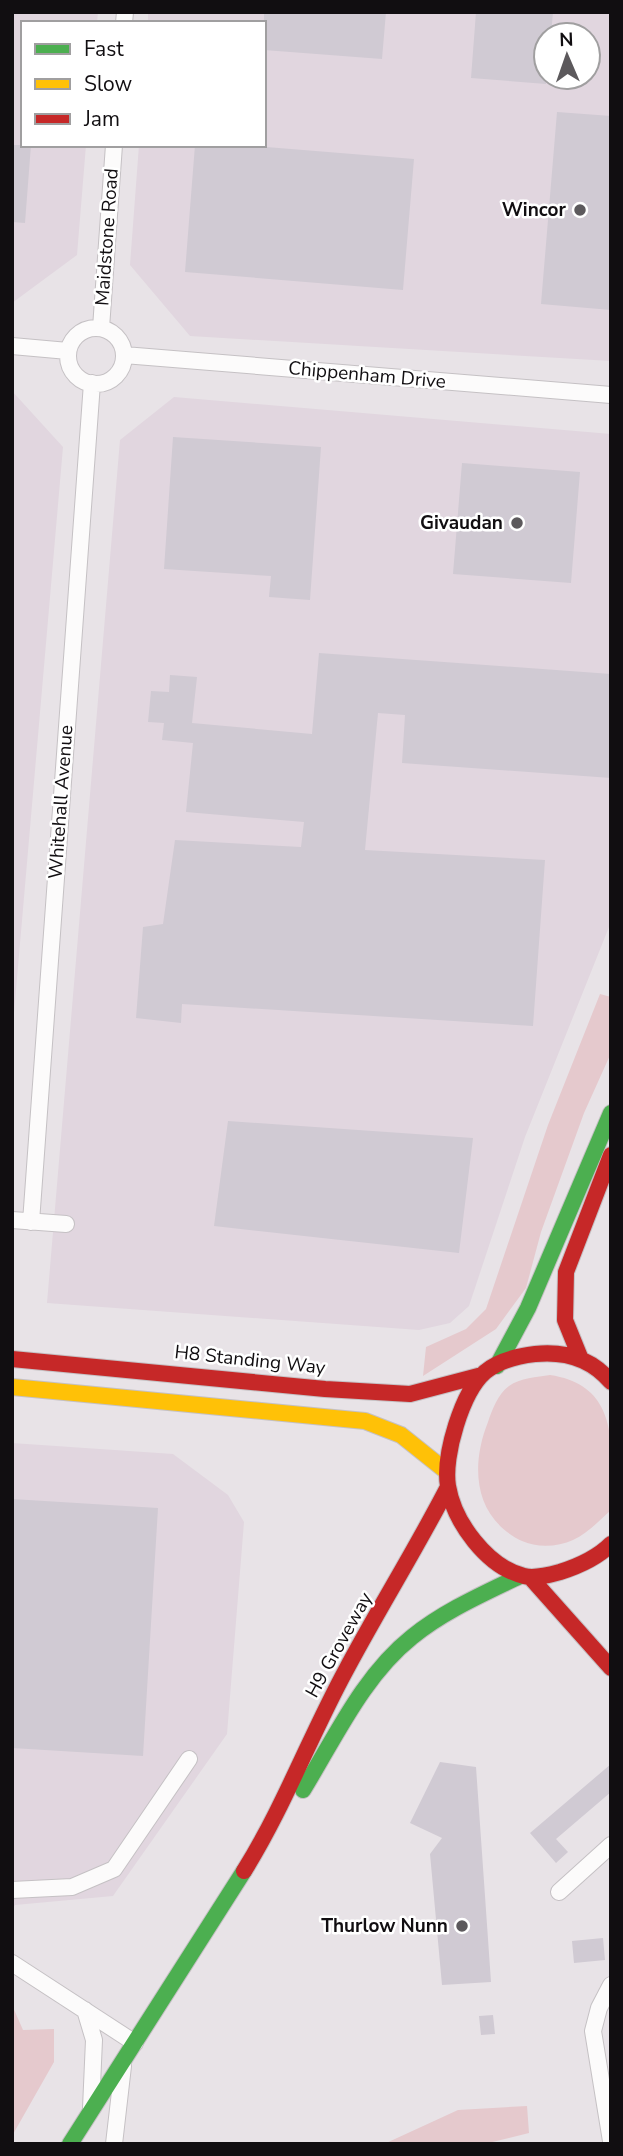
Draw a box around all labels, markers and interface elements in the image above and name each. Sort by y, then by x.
legend [21,21,266,147]
north arrow [532,21,602,91]
text: N [559,27,574,53]
text: Fast [84,35,124,63]
text: Slow [84,70,133,98]
text: Jam [83,105,120,133]
street label: Maidstone Road [89,167,125,307]
place label: Wincor [502,197,567,223]
marker: Wincor [572,202,588,218]
street label: Chippenham Drive [287,355,447,395]
place label: Givaudan [420,510,503,536]
marker: Givaudan [509,515,525,531]
street label: Whitehall Avenue [43,724,79,880]
street label: H8 Standing Way [173,1339,327,1381]
street label: H9 Groveway [299,1587,379,1702]
place label: Thurlow Nunn [321,1913,448,1939]
marker: Thurlow Nunn [454,1918,470,1934]

